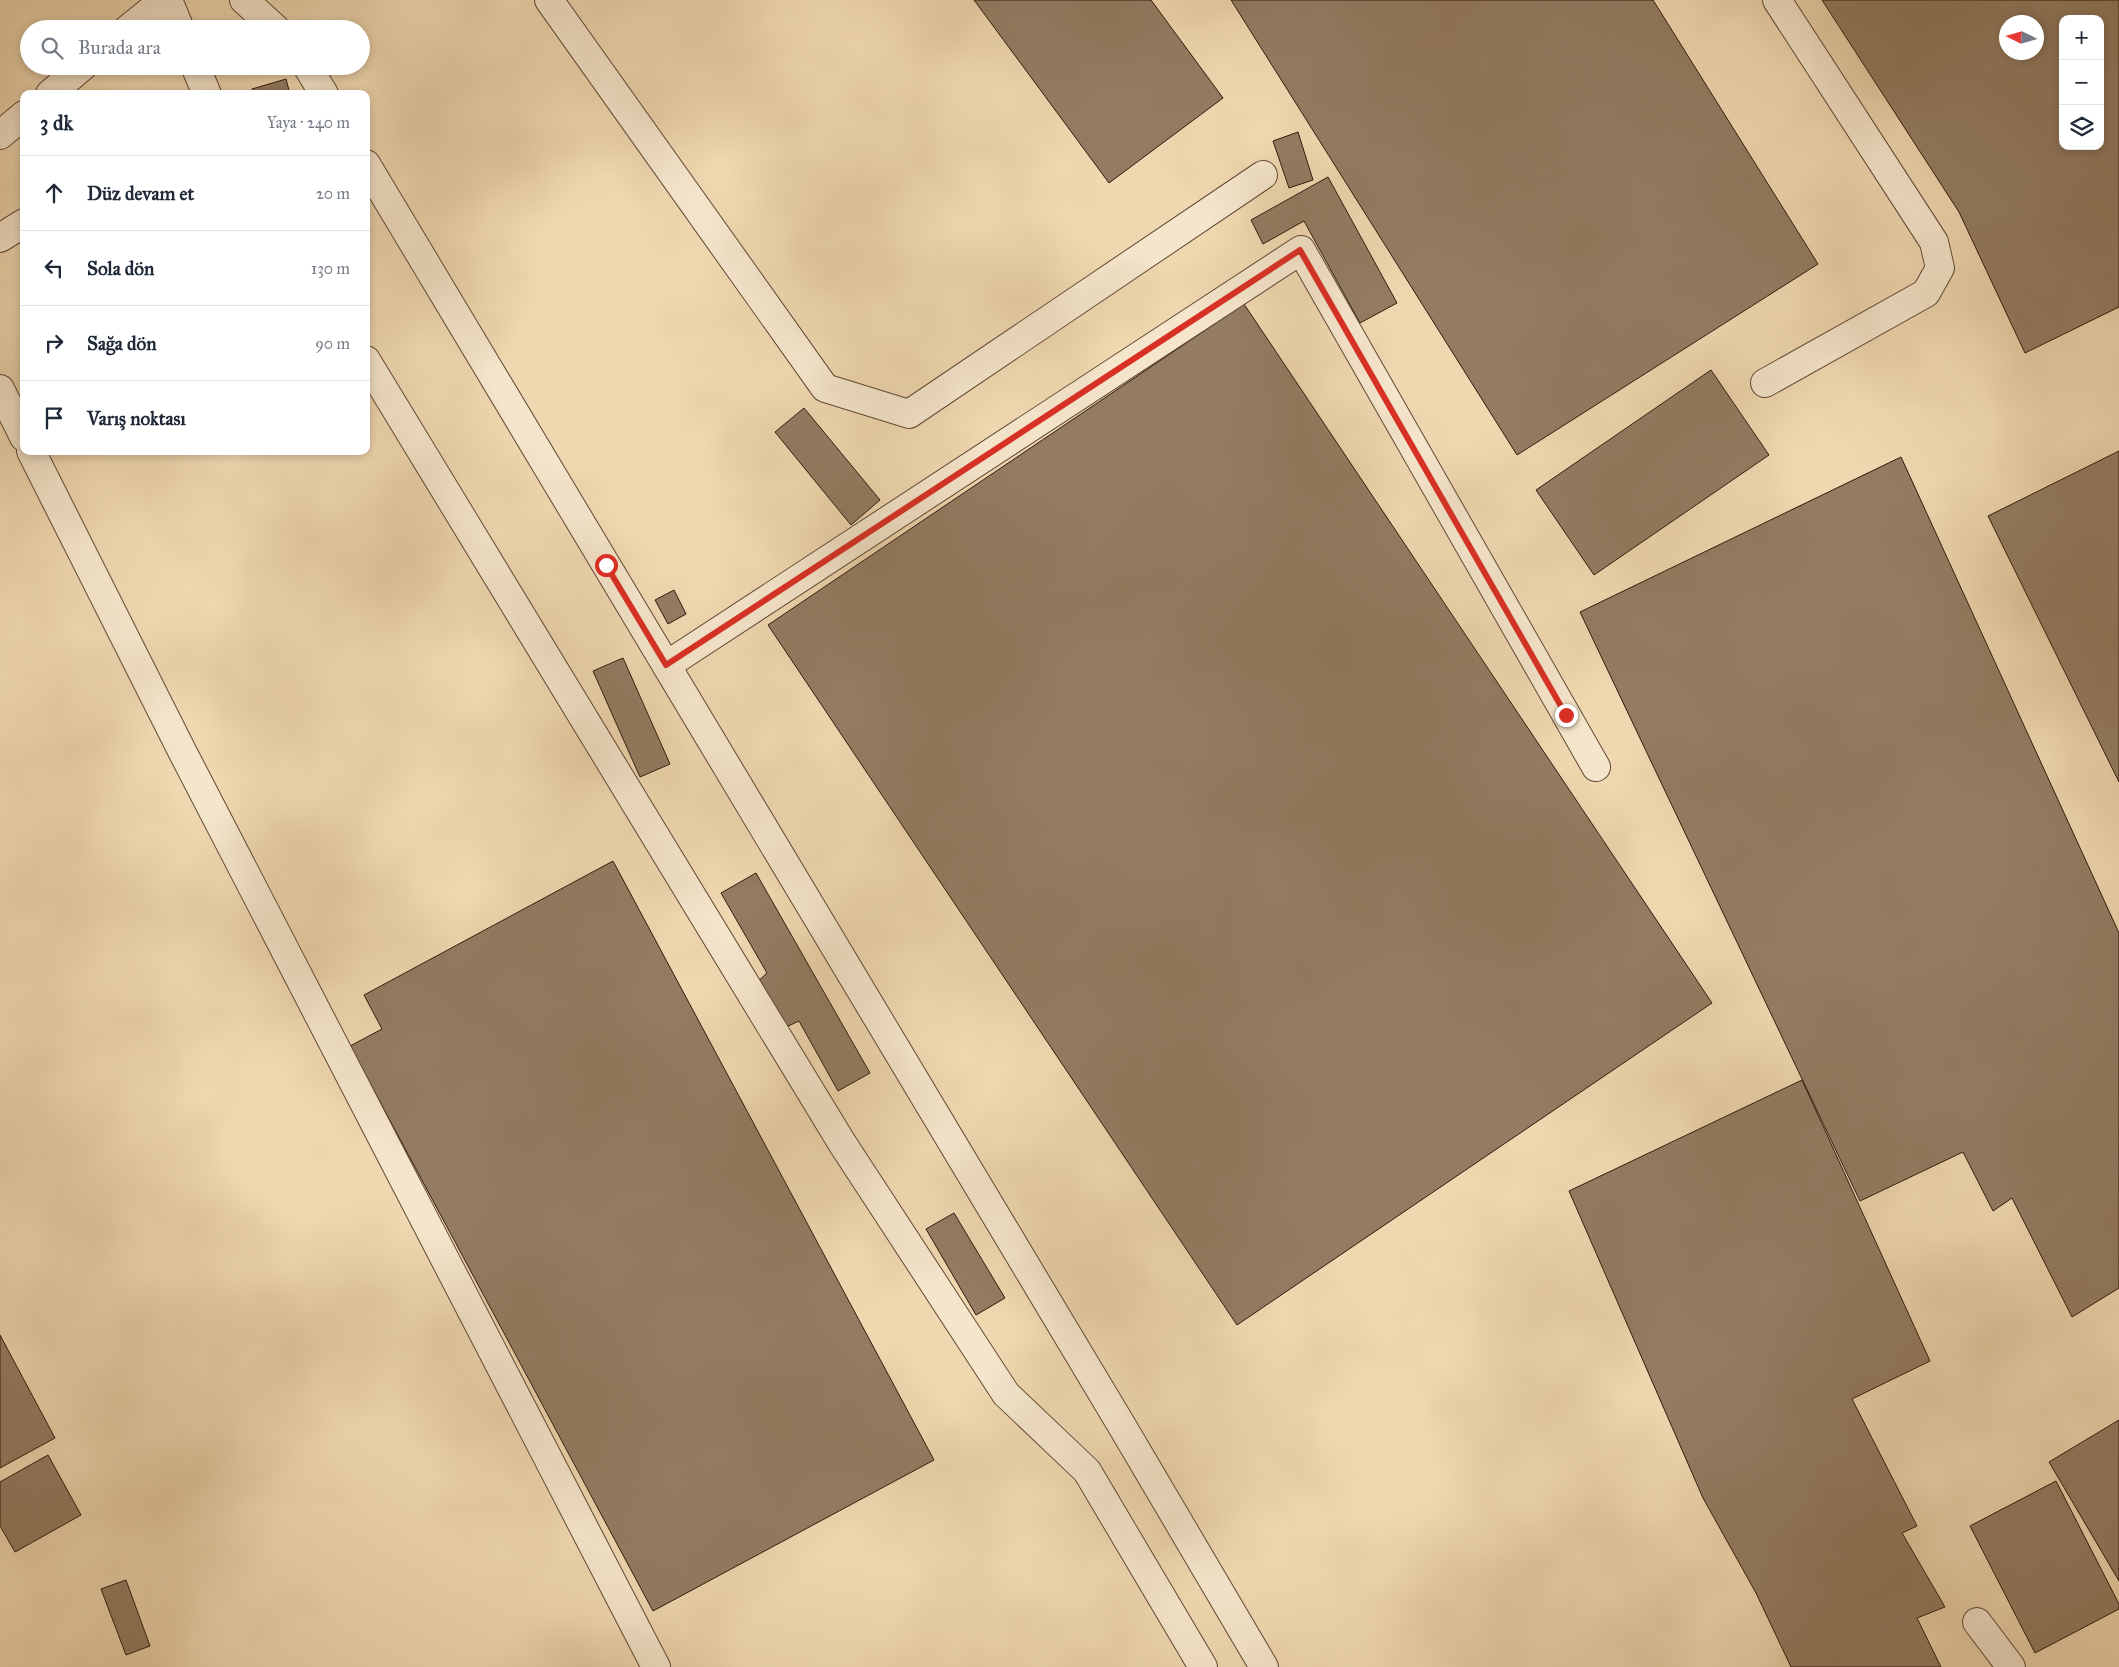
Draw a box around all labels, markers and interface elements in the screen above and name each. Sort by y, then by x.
north arrow [1999,15,2044,60]
map controls [2059,15,2104,150]
button: + [2059,15,2104,60]
search box [20,20,370,75]
icon: search [38,34,66,62]
text: Burada ara [78,36,161,59]
button: − [2059,60,2104,105]
button: layers [2059,105,2104,150]
text: 3 dk [40,110,73,136]
text: Yaya · 240 m [267,113,350,132]
icon: ahead [40,179,68,207]
text: Düz devam et [87,182,194,205]
text: 20 m [316,184,350,203]
icon: left [40,254,68,282]
text: Sola dön [87,257,154,280]
text: 130 m [311,259,350,278]
icon: right [40,329,68,357]
text: Sağa dön [87,332,156,355]
text: 90 m [315,334,350,353]
icon: arrive [40,404,68,432]
text: Varış noktası [87,407,186,430]
route start [595,554,618,577]
route end [1555,704,1578,727]

